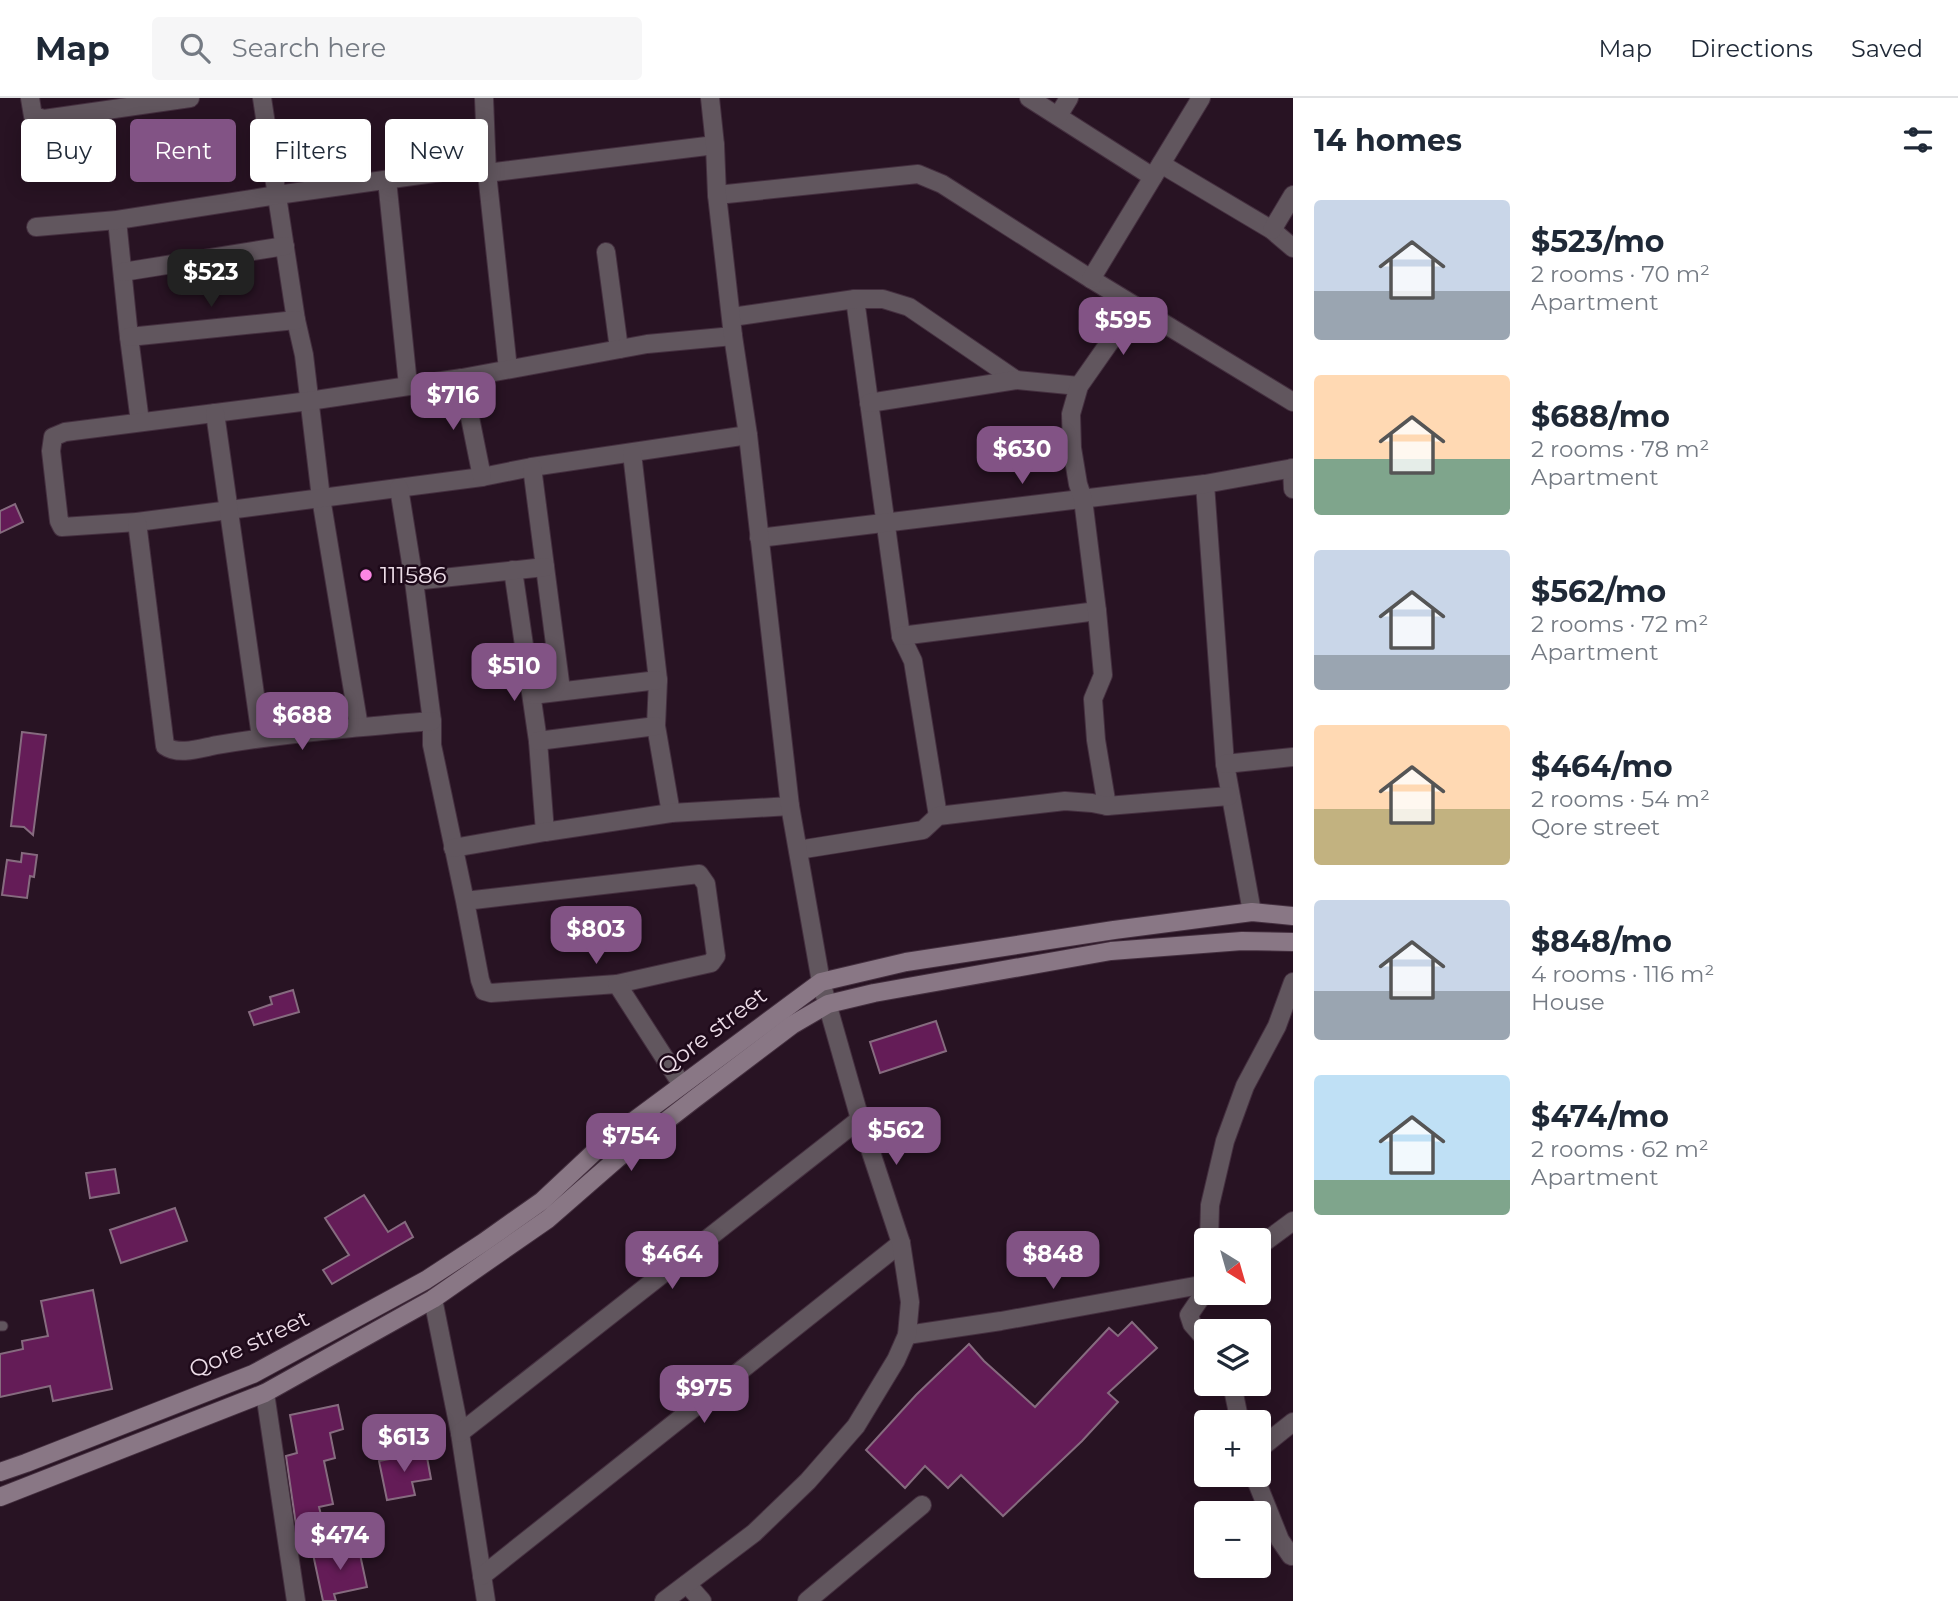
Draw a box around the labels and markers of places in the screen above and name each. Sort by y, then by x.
pin: $523 [170,250,252,309]
pin: $595 [1082,298,1164,357]
pin: $716 [412,372,494,432]
pin: $630 [981,426,1063,486]
place label: 111586 [380,561,447,589]
marker: 111586 [358,567,374,583]
pin: $510 [473,644,555,703]
pin: $688 [261,692,343,752]
pin: $803 [555,906,637,966]
pin: $562 [855,1108,937,1167]
pin: $754 [590,1114,672,1173]
pin: $464 [631,1232,713,1291]
pin: $848 [1012,1232,1094,1291]
pin: $975 [663,1366,745,1425]
pin: $613 [363,1414,445,1474]
pin: $474 [299,1512,381,1572]

